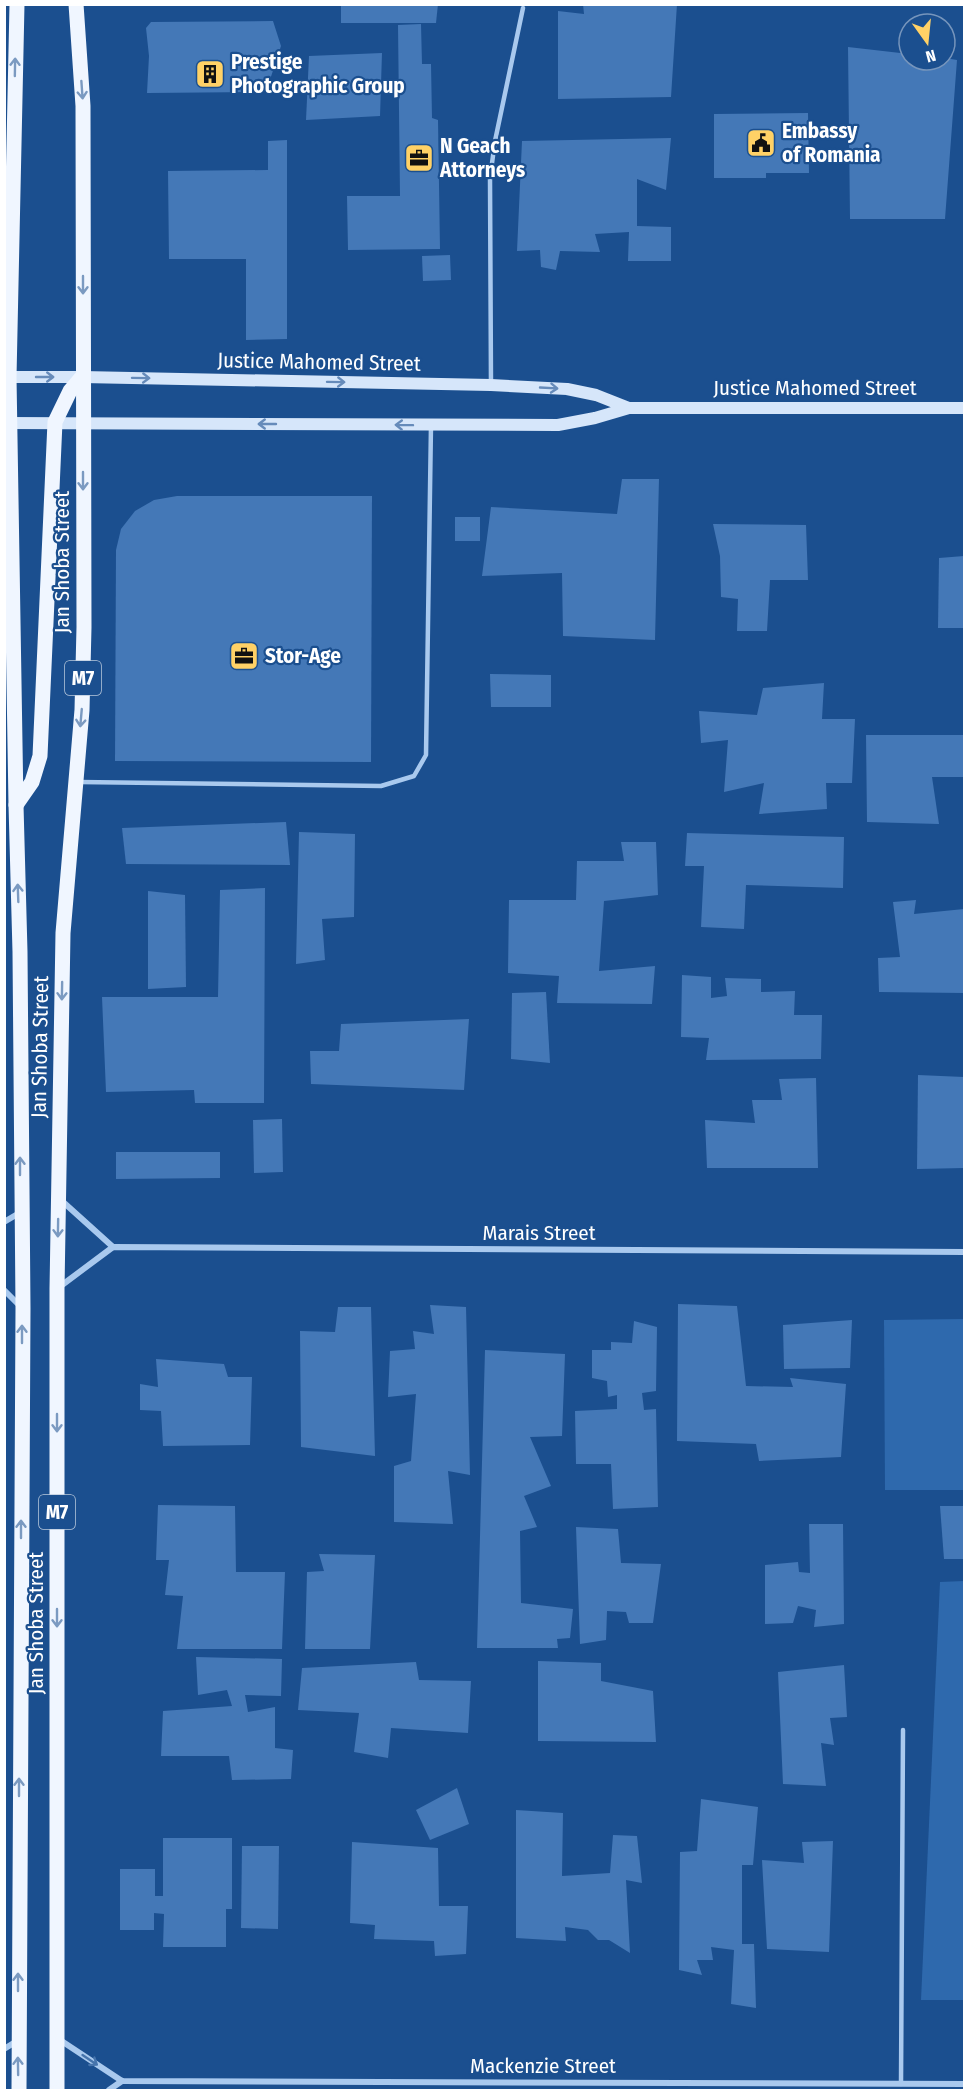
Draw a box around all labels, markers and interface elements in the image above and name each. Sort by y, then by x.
north arrow [897,12,957,72]
text: N [924,46,938,66]
place label: Prestige Photographic Group [231,49,405,99]
one-way arrow [9,57,21,77]
building icon: Prestige Photographic Group [194,58,226,90]
one-way arrow [77,79,88,99]
place label: Embassy of Romania [782,118,881,168]
public building icon: Embassy of Romania [745,127,777,159]
place label: N Geach Attorneys [439,133,525,183]
office icon: N Geach Attorneys [403,142,435,174]
one-way arrow [77,274,89,294]
street label: Justice Mahomed Street [217,347,421,377]
one-way arrow [35,371,55,383]
one-way arrow [130,372,150,384]
street label: Justice Mahomed Street [713,375,917,401]
one-way arrow [325,376,345,388]
one-way arrow [539,383,559,394]
one-way arrow [257,418,277,429]
one-way arrow [394,419,414,431]
one-way arrow [77,470,89,490]
street label: Jan Shoba Street [49,491,75,633]
office icon: Stor-Age [228,640,260,672]
place label: Stor-Age [265,643,341,669]
road number: M7 [65,661,101,695]
one-way arrow [75,707,86,727]
one-way arrow [12,884,24,904]
street label: Jan Shoba Street [26,975,54,1118]
one-way arrow [56,981,67,1001]
one-way arrow [15,1156,26,1176]
one-way arrow [52,1218,64,1238]
street label: Marais Street [482,1220,596,1246]
one-way arrow [17,1325,28,1345]
one-way arrow [51,1413,63,1433]
road number: M7 [39,1495,75,1529]
one-way arrow [15,1520,27,1540]
street label: Jan Shoba Street [23,1552,49,1694]
one-way arrow [51,1608,63,1628]
one-way arrow [13,1778,25,1798]
one-way arrow [12,1973,24,1993]
street label: Mackenzie Street [470,2053,616,2079]
one-way arrow [81,2054,97,2066]
one-way arrow [12,2056,24,2076]

